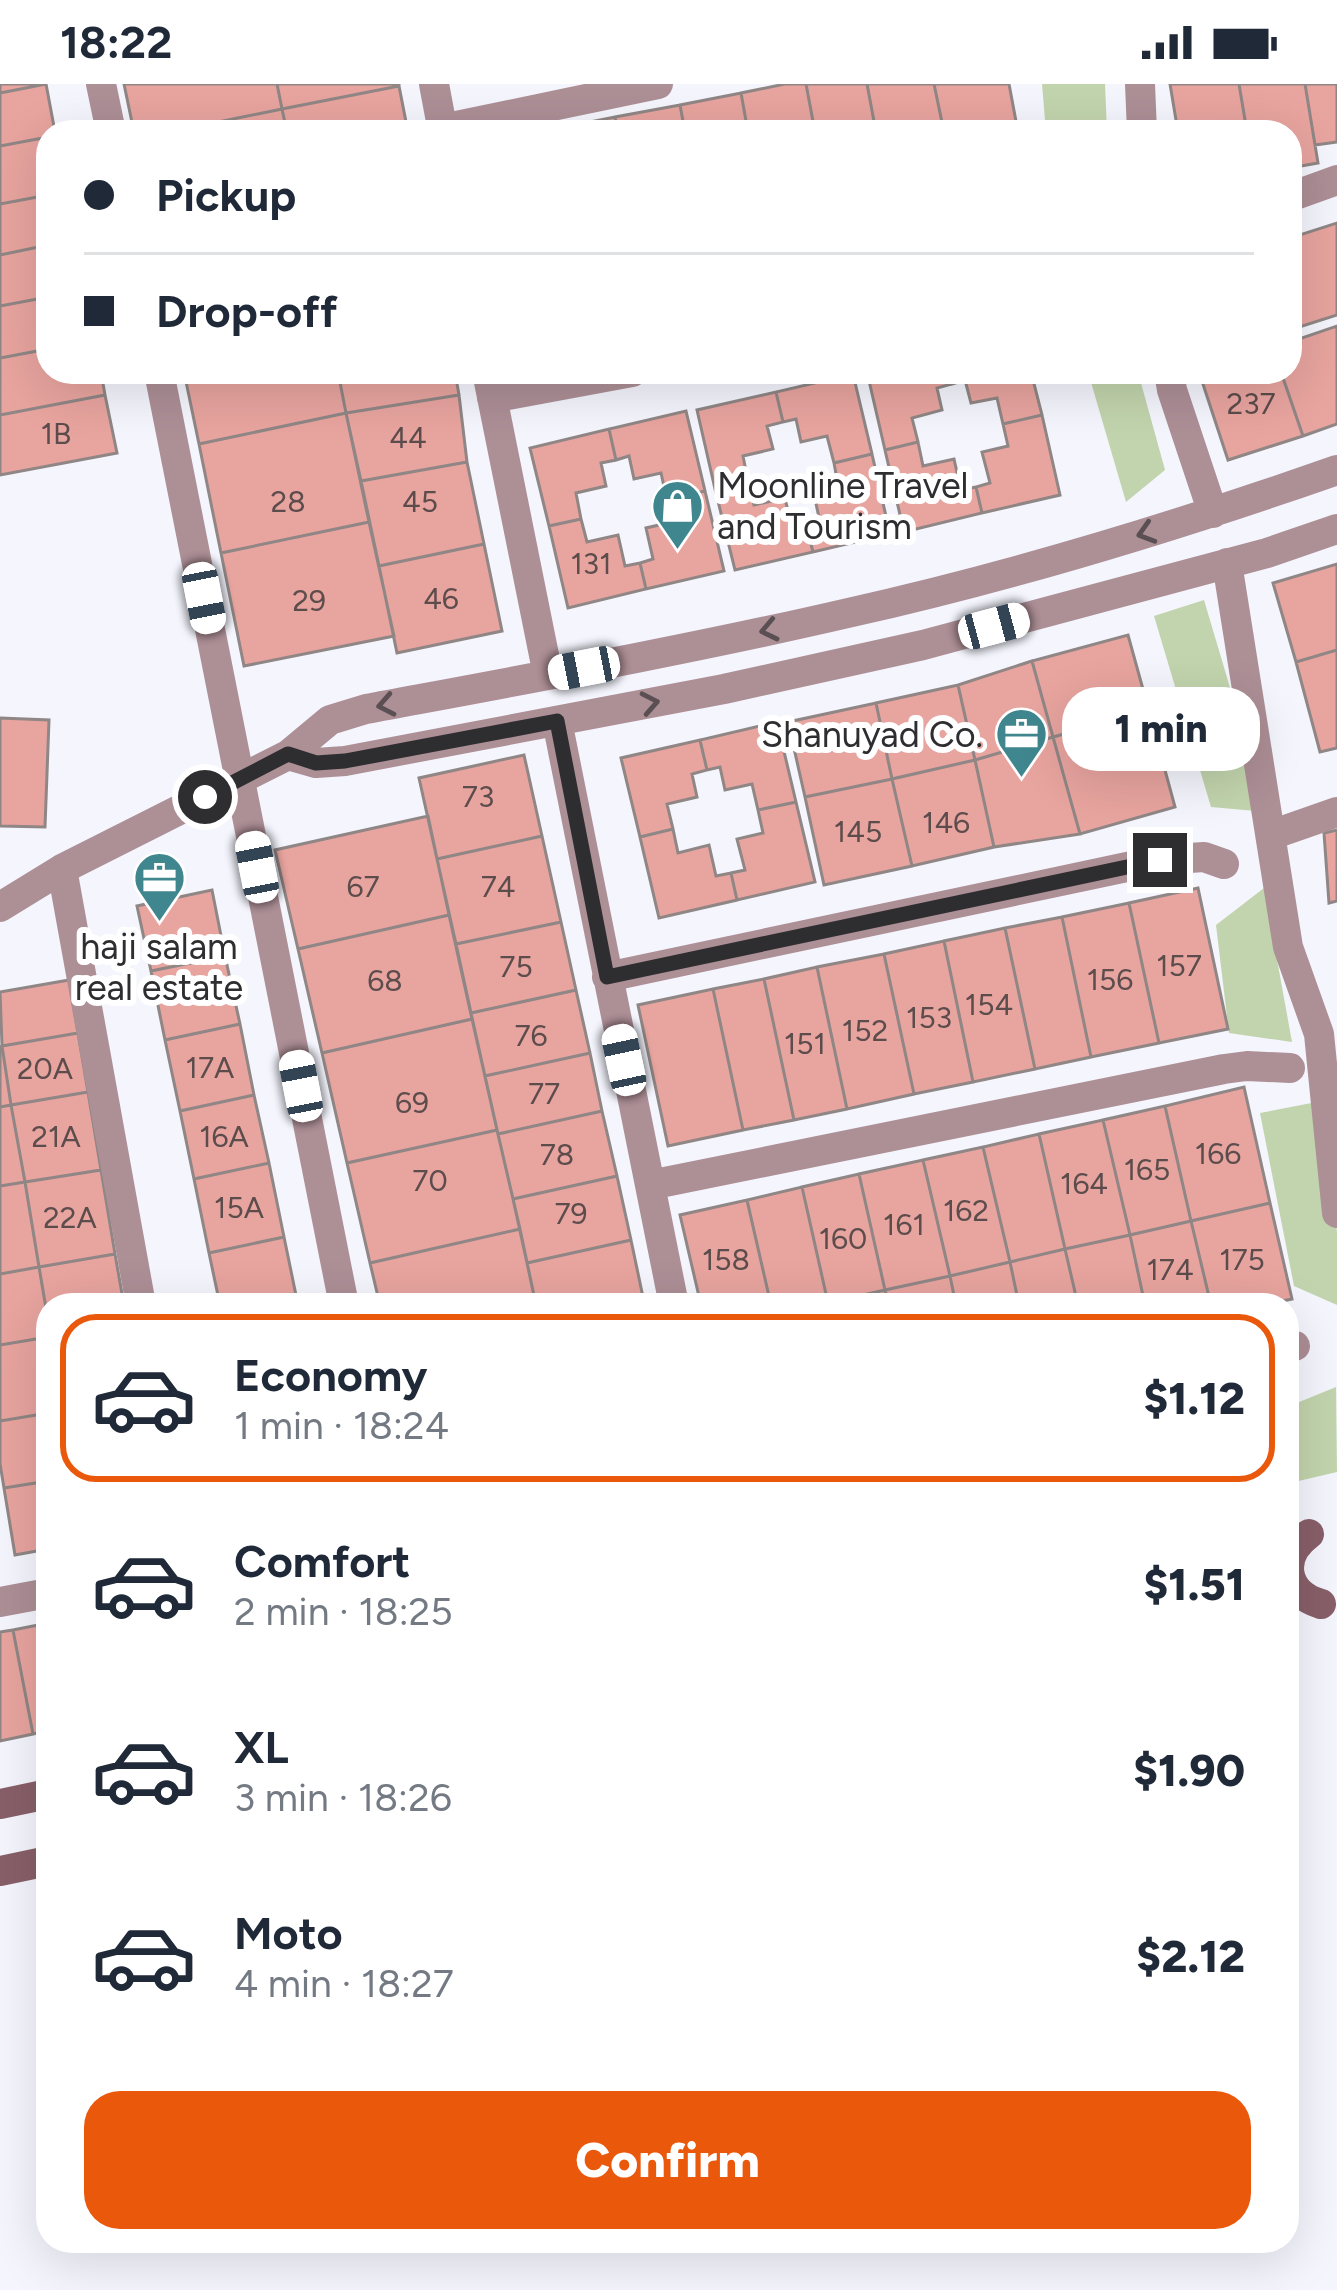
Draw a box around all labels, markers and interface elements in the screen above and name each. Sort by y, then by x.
text: 18:22 [60,15,172,69]
text: Pickup [156,168,296,222]
text: Drop-off [156,284,338,338]
house number: 237 [1226,385,1276,422]
house number: 1B [41,415,71,452]
house number: 44 [389,419,427,456]
place label: Moonline Travel and Tourism [717,464,969,548]
shop icon: Moonline Travel and Tourism [650,478,706,552]
house number: 28 [270,483,306,520]
house number: 45 [402,483,438,520]
one-way arrow [1136,519,1157,544]
house number: 131 [570,545,612,582]
car [179,559,229,637]
house number: 46 [423,580,459,617]
house number: 29 [292,582,326,619]
car [955,599,1033,653]
one-way arrow [759,617,779,642]
car [545,643,623,693]
callout: 1 min [1061,686,1259,770]
one-way arrow [376,691,396,717]
one-way arrow [640,691,660,717]
text: 1 min [1114,705,1208,752]
office icon: Shanuyad Co. [994,706,1050,780]
place label: Shanuyad Co. [761,713,983,756]
route start [178,770,232,824]
house number: 73 [462,778,494,815]
house number: 146 [922,804,970,841]
house number: 145 [834,813,882,850]
car [232,828,282,906]
route end [1133,833,1187,887]
office icon: haji salam real estate [131,850,187,924]
house number: 67 [346,868,380,905]
house number: 74 [481,868,515,905]
place label: haji salam real estate [75,925,243,1009]
house number: 157 [1156,947,1202,984]
house number: 75 [499,948,533,985]
house number: 156 [1087,961,1133,998]
house number: 68 [367,962,403,999]
house number: 154 [965,986,1013,1023]
house number: 153 [906,999,952,1036]
house number: 152 [842,1012,888,1049]
house number: 76 [514,1017,548,1054]
car [599,1021,649,1099]
house number: 151 [784,1025,826,1062]
car [276,1047,326,1125]
house number: 17A [186,1049,235,1086]
house number: 20A [17,1050,74,1087]
house number: 77 [528,1075,560,1112]
house number: 69 [395,1084,429,1121]
house number: 21A [31,1118,81,1155]
house number: 16A [199,1118,250,1155]
house number: 166 [1195,1135,1241,1172]
house number: 78 [540,1136,574,1173]
house number: 165 [1124,1151,1170,1188]
house number: 70 [412,1162,448,1199]
house number: 164 [1060,1165,1108,1202]
house number: 15A [214,1189,265,1226]
house number: 162 [943,1192,989,1229]
house number: 79 [554,1195,588,1232]
house number: 22A [43,1199,98,1236]
house number: 161 [883,1206,925,1243]
house number: 160 [819,1220,867,1257]
house number: 158 [702,1241,750,1278]
house number: 175 [1219,1241,1265,1278]
house number: 174 [1146,1251,1194,1288]
icon: car [90,1344,198,1452]
text: Economy [234,1348,427,1402]
text: $1.12 [1143,1371,1245,1425]
text: 1 min · 18:24 [234,1402,449,1449]
icon: car [90,1530,198,1638]
text: Comfort [234,1534,410,1588]
text: $1.51 [1144,1557,1245,1611]
text: 2 min · 18:25 [234,1588,453,1635]
icon: car [90,1716,198,1824]
text: XL [234,1720,289,1774]
text: $1.90 [1133,1743,1245,1797]
text: 3 min · 18:26 [234,1774,452,1821]
icon: car [90,1902,198,2010]
text: Moto [234,1906,343,1960]
text: $2.12 [1136,1929,1245,1983]
text: 4 min · 18:27 [234,1960,454,2007]
button: Confirm [84,2091,1251,2229]

